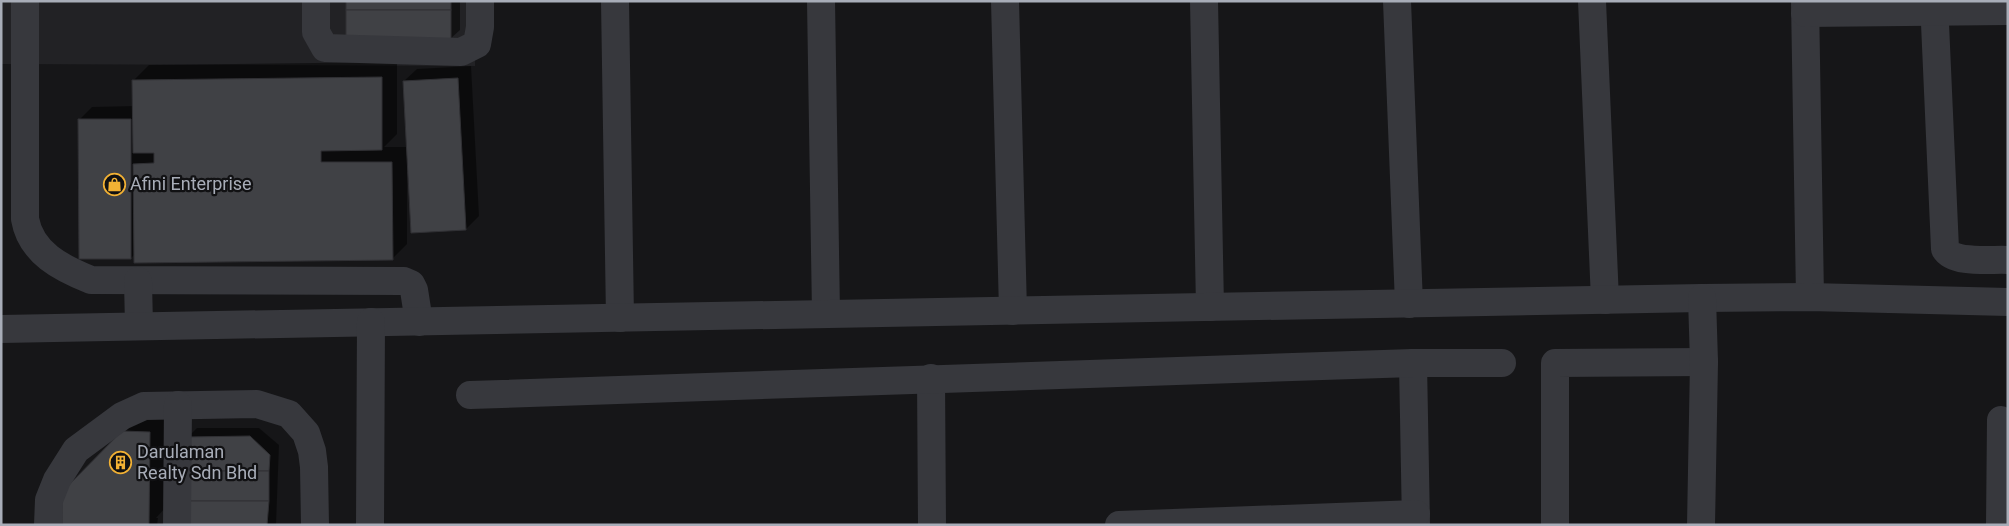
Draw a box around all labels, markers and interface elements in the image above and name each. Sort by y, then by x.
shop icon: Afini Enterprise [102,172,126,196]
place label: Afini Enterprise [130,173,252,194]
place label: Darulaman Realty Sdn Bhd [137,441,257,483]
building icon: Darulaman Realty Sdn Bhd [109,450,133,474]

